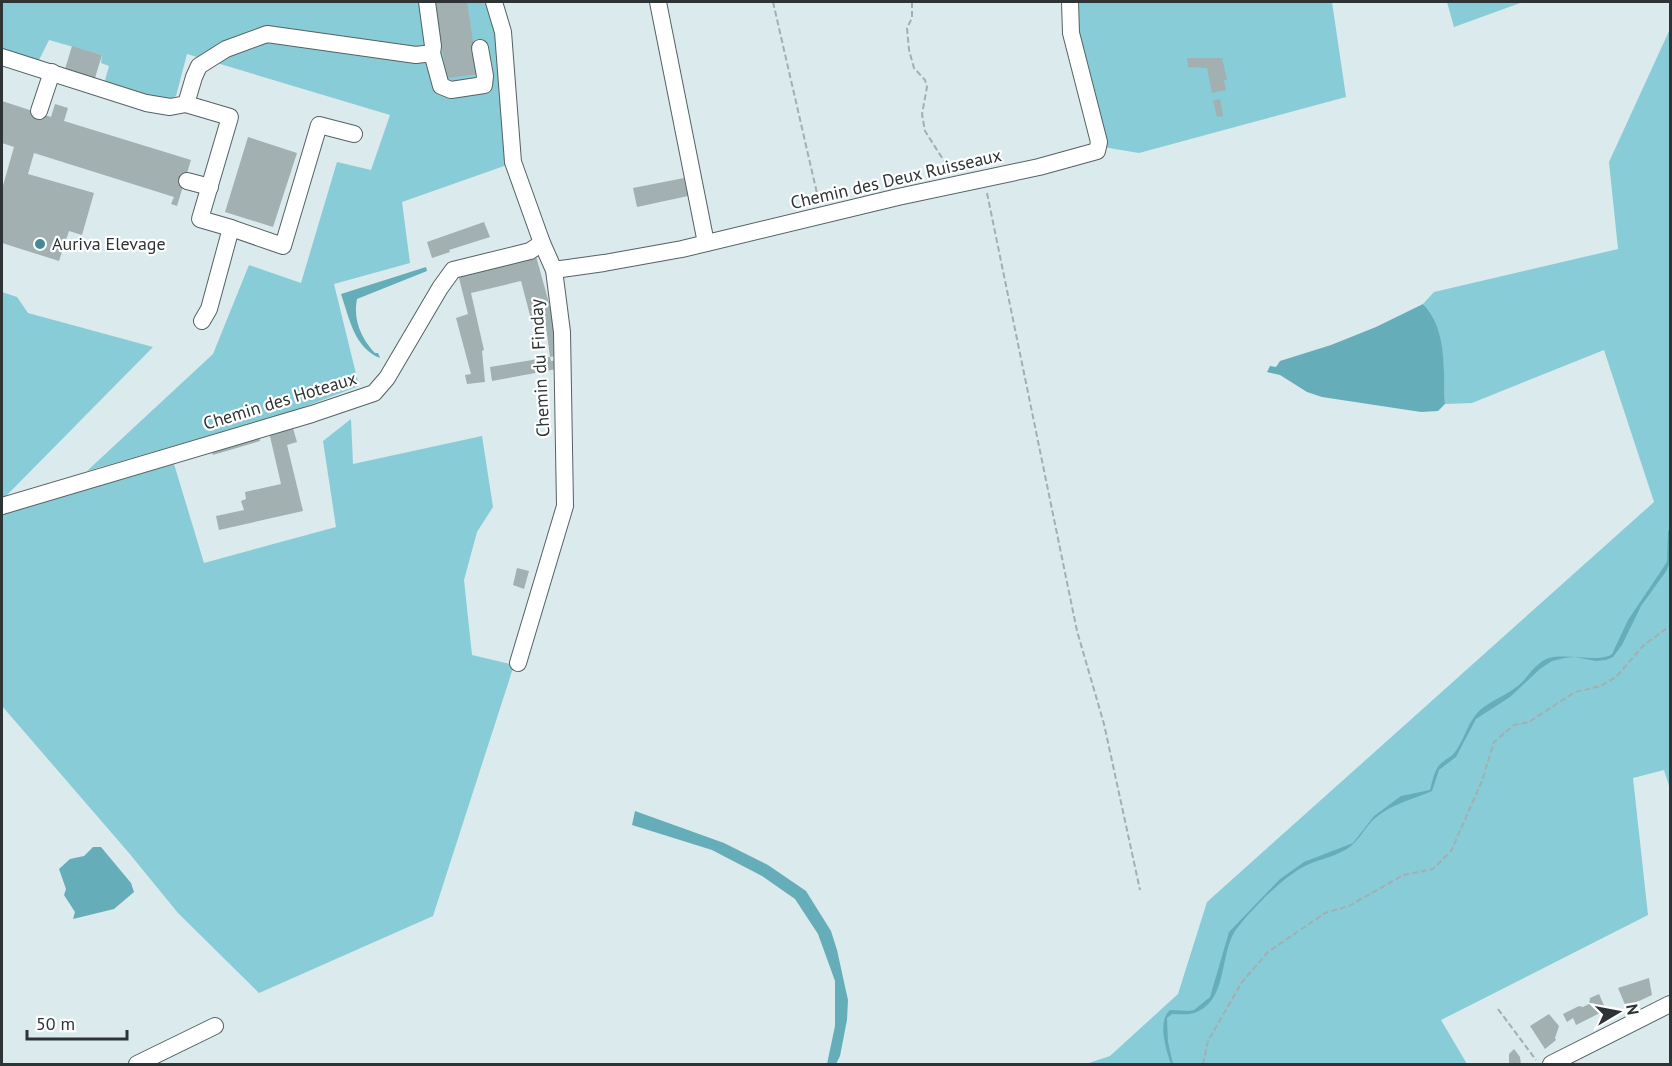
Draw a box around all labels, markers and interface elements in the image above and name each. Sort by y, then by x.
street label: Chemin des Deux Ruisseaux [788,143,1004,214]
place label: Auriva Elevage [52,232,166,255]
marker: Auriva Elevage [33,237,47,251]
street label: Chemin du Finday [524,298,555,438]
street label: Chemin des Hoteaux [200,366,359,435]
north arrow [1588,982,1648,1042]
text: N [1622,1002,1644,1016]
scale bar [27,1003,128,1041]
text: 50 m [36,1012,75,1035]

